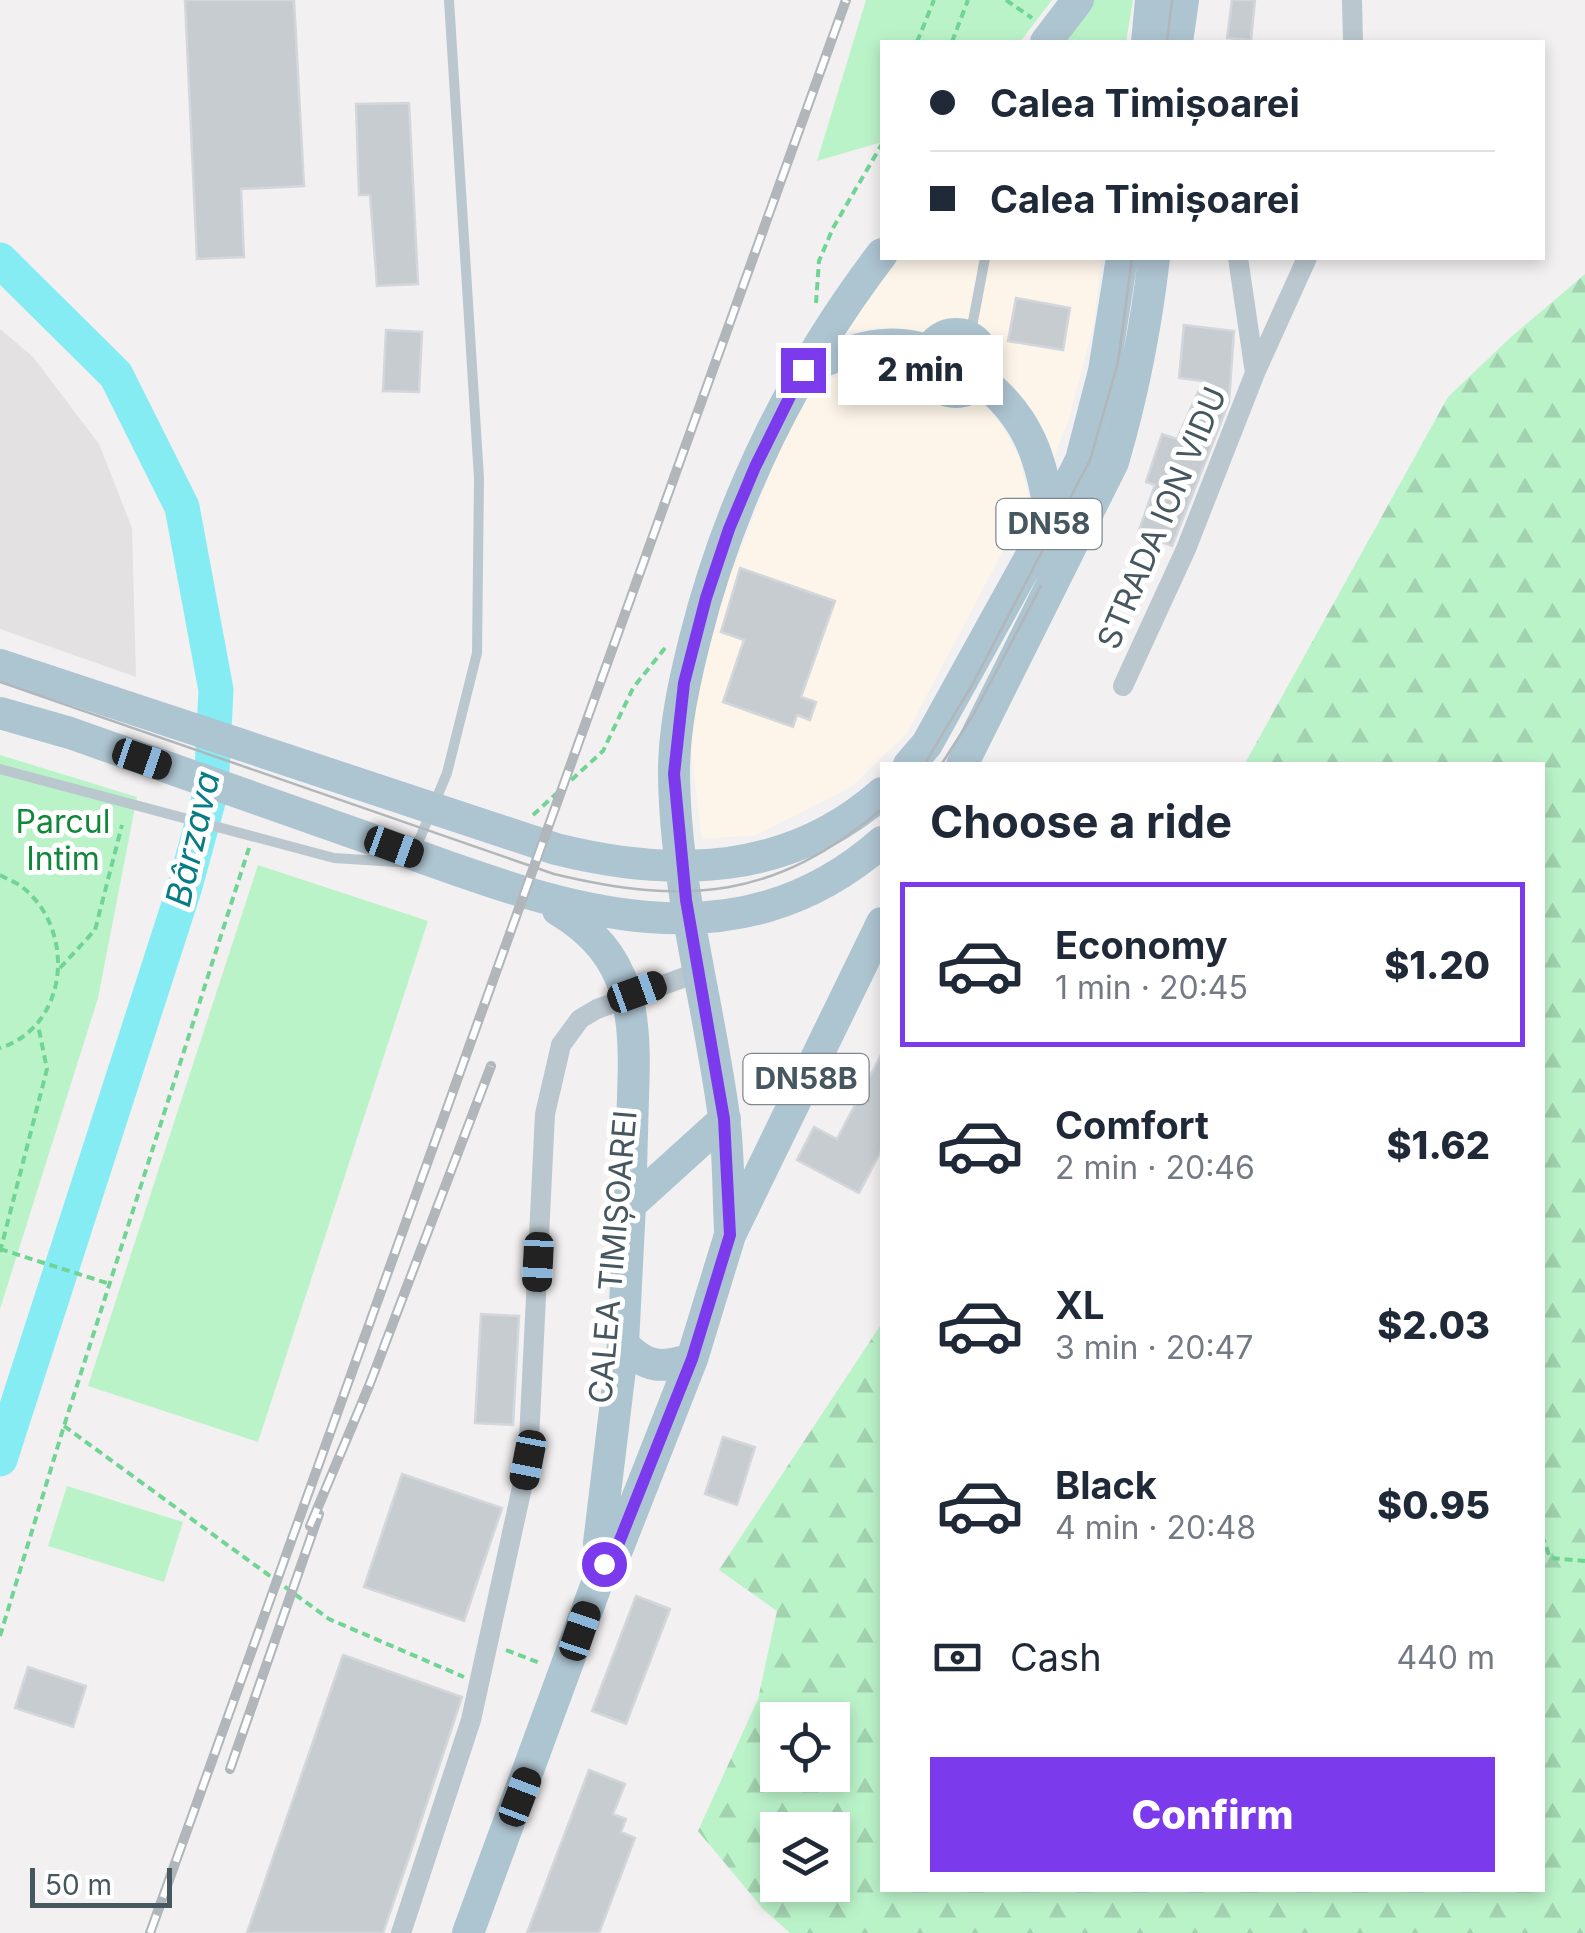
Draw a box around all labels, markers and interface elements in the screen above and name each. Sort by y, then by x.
text: Calea Timișoarei [990,80,1300,126]
text: Calea Timișoarei [990,176,1300,222]
callout: 2 min [838,335,1003,405]
route end [781,348,826,393]
text: 2 min [877,350,964,389]
street label: STRADA ION VIDU [1089,381,1234,655]
road number: DN58 [996,499,1102,549]
car [109,735,175,783]
water label: Bârzava [156,767,228,911]
text: Choose a ride [930,794,1232,849]
park label: Parcul Intim [16,802,110,878]
car [361,823,427,871]
icon: car [935,920,1025,1010]
text: Economy [1055,922,1228,968]
text: $1.20 [1384,942,1490,988]
car [604,968,670,1016]
text: 1 min · 20:45 [1055,968,1248,1007]
road number: DN58B [744,1054,868,1104]
icon: car [935,1100,1025,1190]
text: Comfort [1055,1102,1209,1148]
street label: CALEA TIMIȘOAREI [580,1109,645,1405]
text: $1.62 [1387,1122,1490,1168]
text: 2 min · 20:46 [1055,1148,1255,1187]
car [521,1231,555,1293]
icon: car [935,1280,1025,1370]
text: XL [1055,1282,1105,1328]
text: $2.03 [1377,1302,1490,1348]
text: 3 min · 20:47 [1055,1328,1253,1367]
car [508,1428,548,1492]
icon: car [935,1460,1025,1550]
text: Black [1055,1462,1157,1508]
text: $0.95 [1377,1482,1490,1528]
text: 4 min · 20:48 [1055,1508,1256,1547]
route start [582,1542,627,1587]
car [556,1598,604,1664]
icon: cash [930,1630,985,1685]
text: Cash [1010,1634,1102,1680]
text: 440 m [1396,1638,1495,1677]
map controls [760,1702,850,1902]
button: locate [760,1702,850,1792]
button: Confirm [930,1757,1495,1872]
car [495,1764,545,1830]
button: layers [760,1812,850,1902]
scale bar [30,1863,172,1908]
text: 50 m [45,1868,112,1902]

